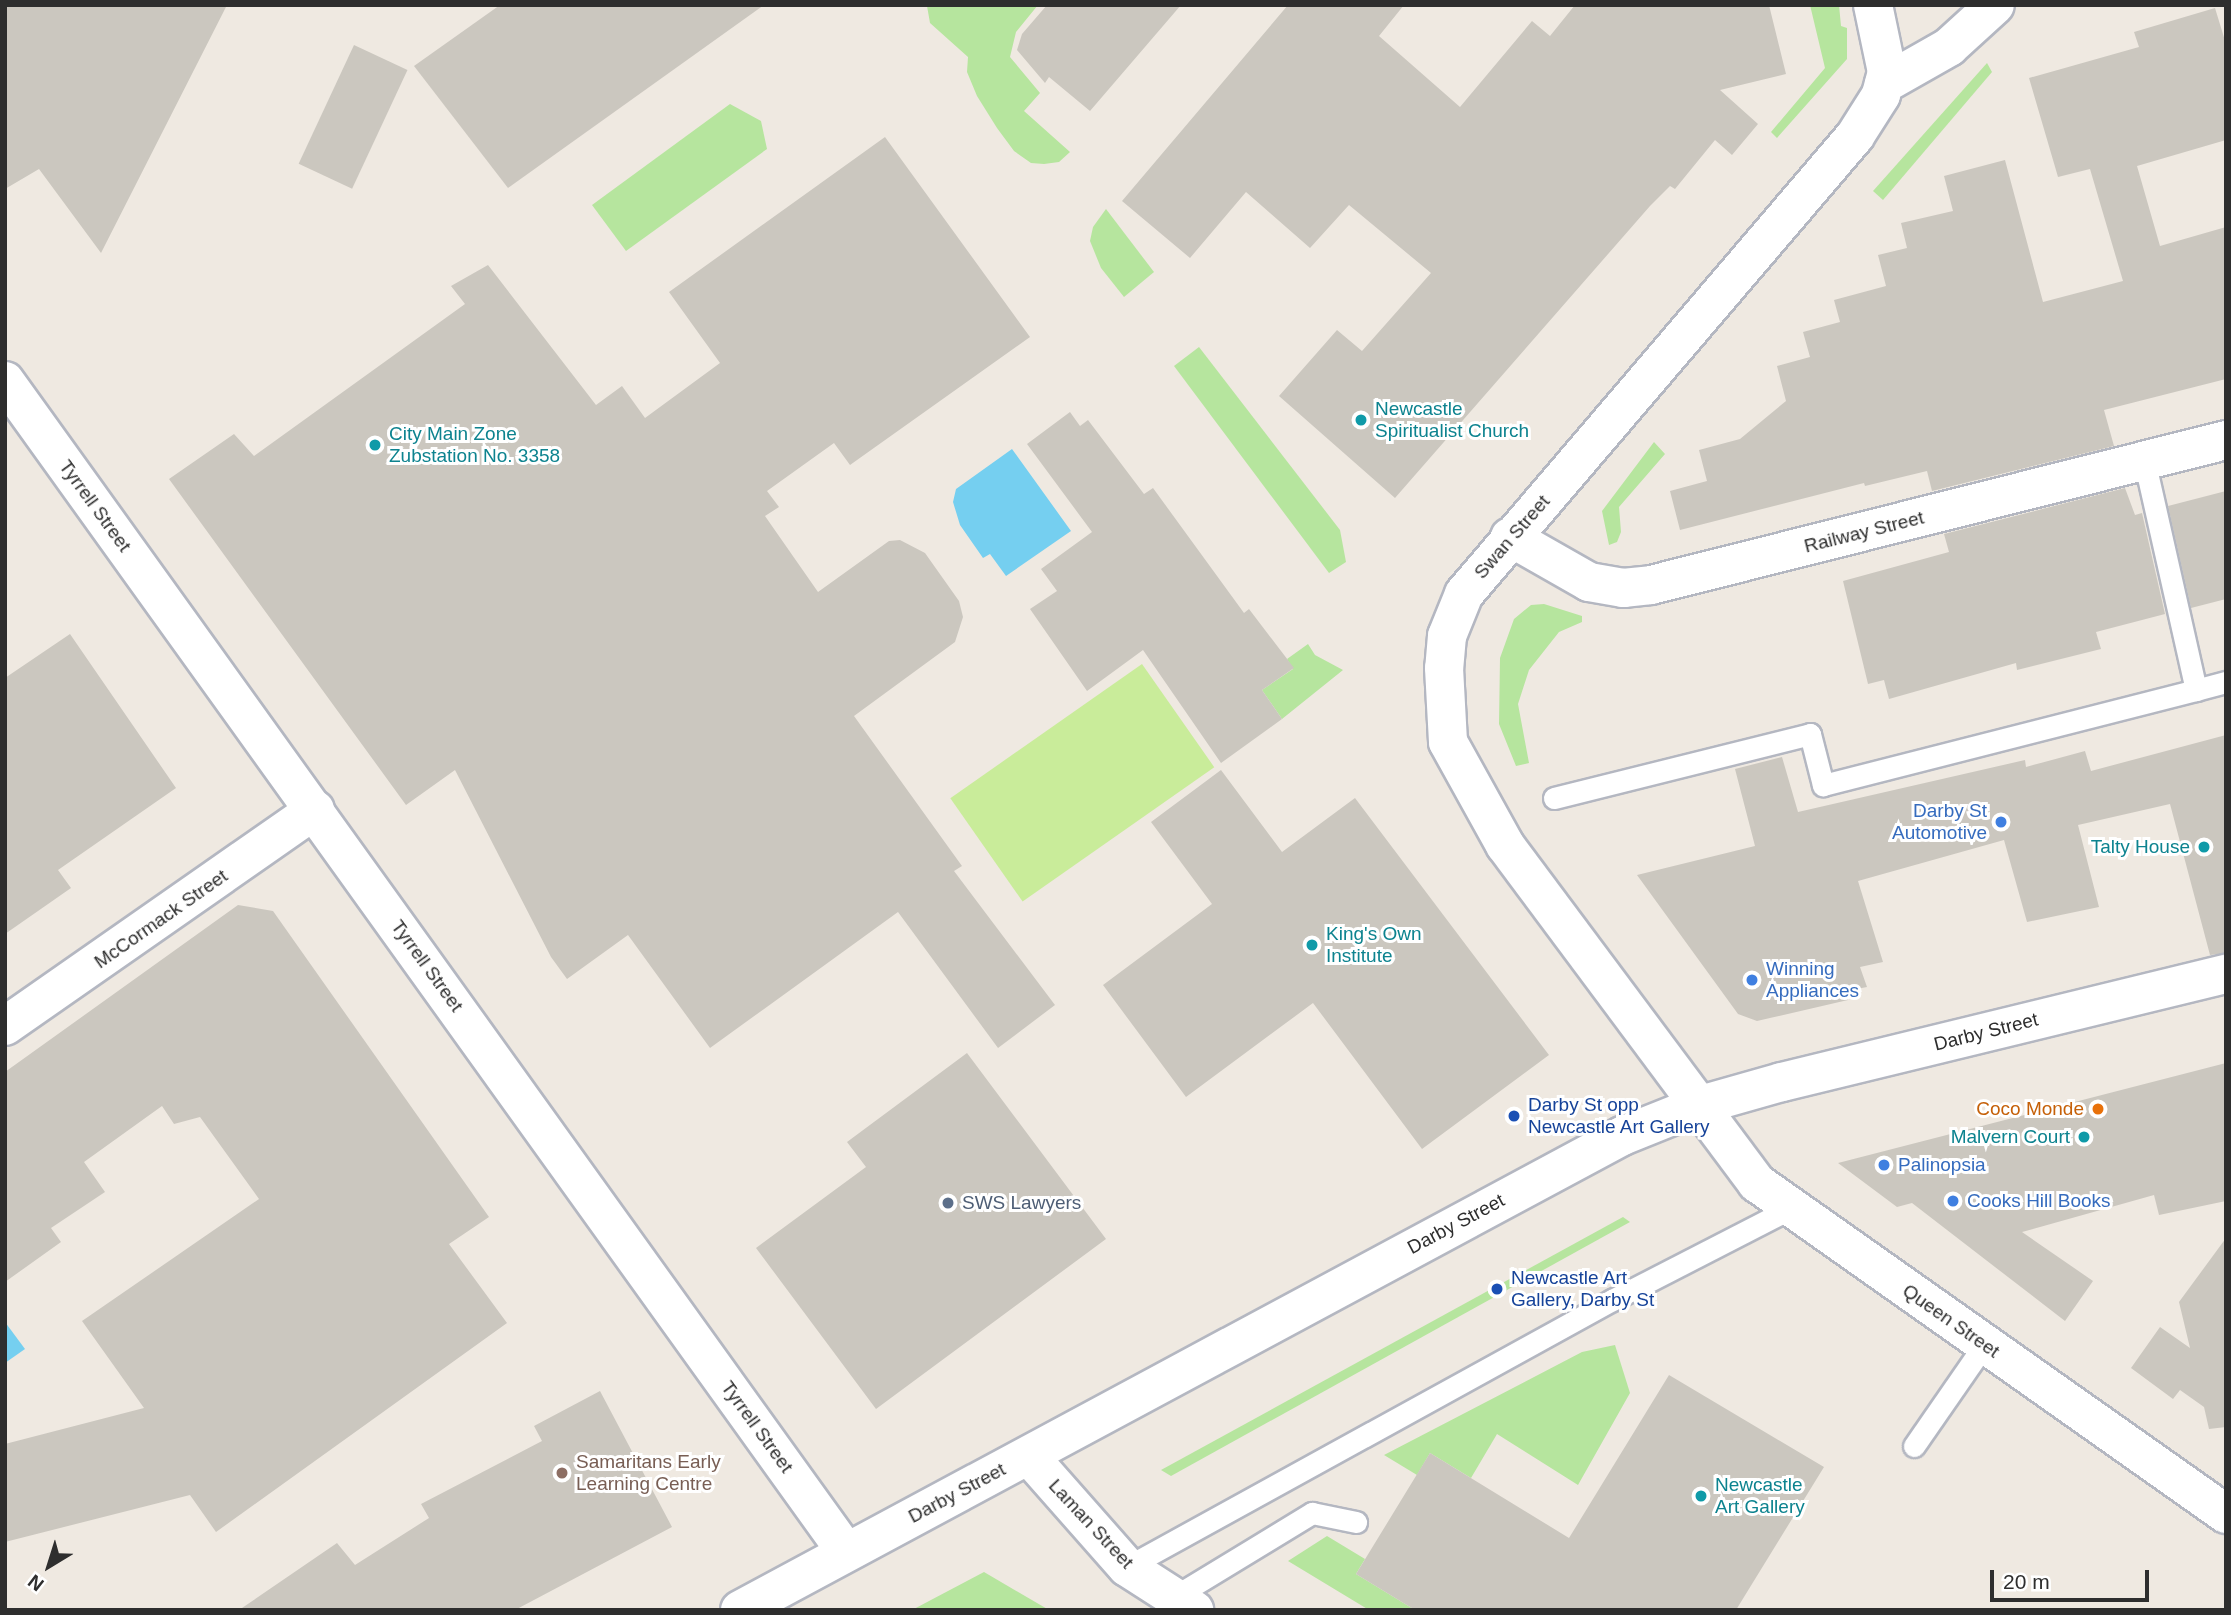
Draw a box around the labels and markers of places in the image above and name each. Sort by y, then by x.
place label: Newcastle Spiritualist Church [1375,398,1529,442]
marker: Newcastle Spiritualist Church [1353,412,1369,428]
place label: City Main Zone Zubstation No. 3358 [389,423,560,467]
marker: City Main Zone Zubstation No. 3358 [367,437,383,453]
place label: Darby St Automotive [1892,800,1987,844]
marker: Darby St Automotive [1993,814,2009,830]
place label: Talty House [2091,836,2190,858]
marker: Talty House [2196,839,2212,855]
place label: King's Own Institute [1326,923,1422,967]
marker: King's Own Institute [1304,937,1320,953]
place label: Winning Appliances [1766,958,1859,1002]
marker: Winning Appliances [1744,972,1760,988]
place label: Darby St opp Newcastle Art Gallery [1528,1094,1711,1138]
place label: Coco Monde [1976,1098,2084,1120]
marker: Coco Monde [2090,1101,2106,1117]
marker: Darby St opp Newcastle Art Gallery [1506,1108,1522,1124]
place label: Malvern Court [1951,1126,2070,1148]
marker: Malvern Court [2076,1129,2092,1145]
place label: Palinopsia [1898,1154,1986,1176]
marker: Palinopsia [1876,1157,1892,1173]
place label: Cooks Hill Books [1967,1190,2111,1212]
place label: SWS Lawyers [962,1192,1081,1214]
marker: Cooks Hill Books [1945,1193,1961,1209]
marker: SWS Lawyers [940,1195,956,1211]
place label: Newcastle Art Gallery, Darby St [1511,1267,1654,1311]
marker: Newcastle Art Gallery, Darby St [1489,1281,1505,1297]
place label: Samaritans Early Learning Centre [576,1451,721,1495]
marker: Samaritans Early Learning Centre [554,1465,570,1481]
place label: Newcastle Art Gallery [1715,1474,1805,1518]
marker: Newcastle Art Gallery [1693,1488,1709,1504]

